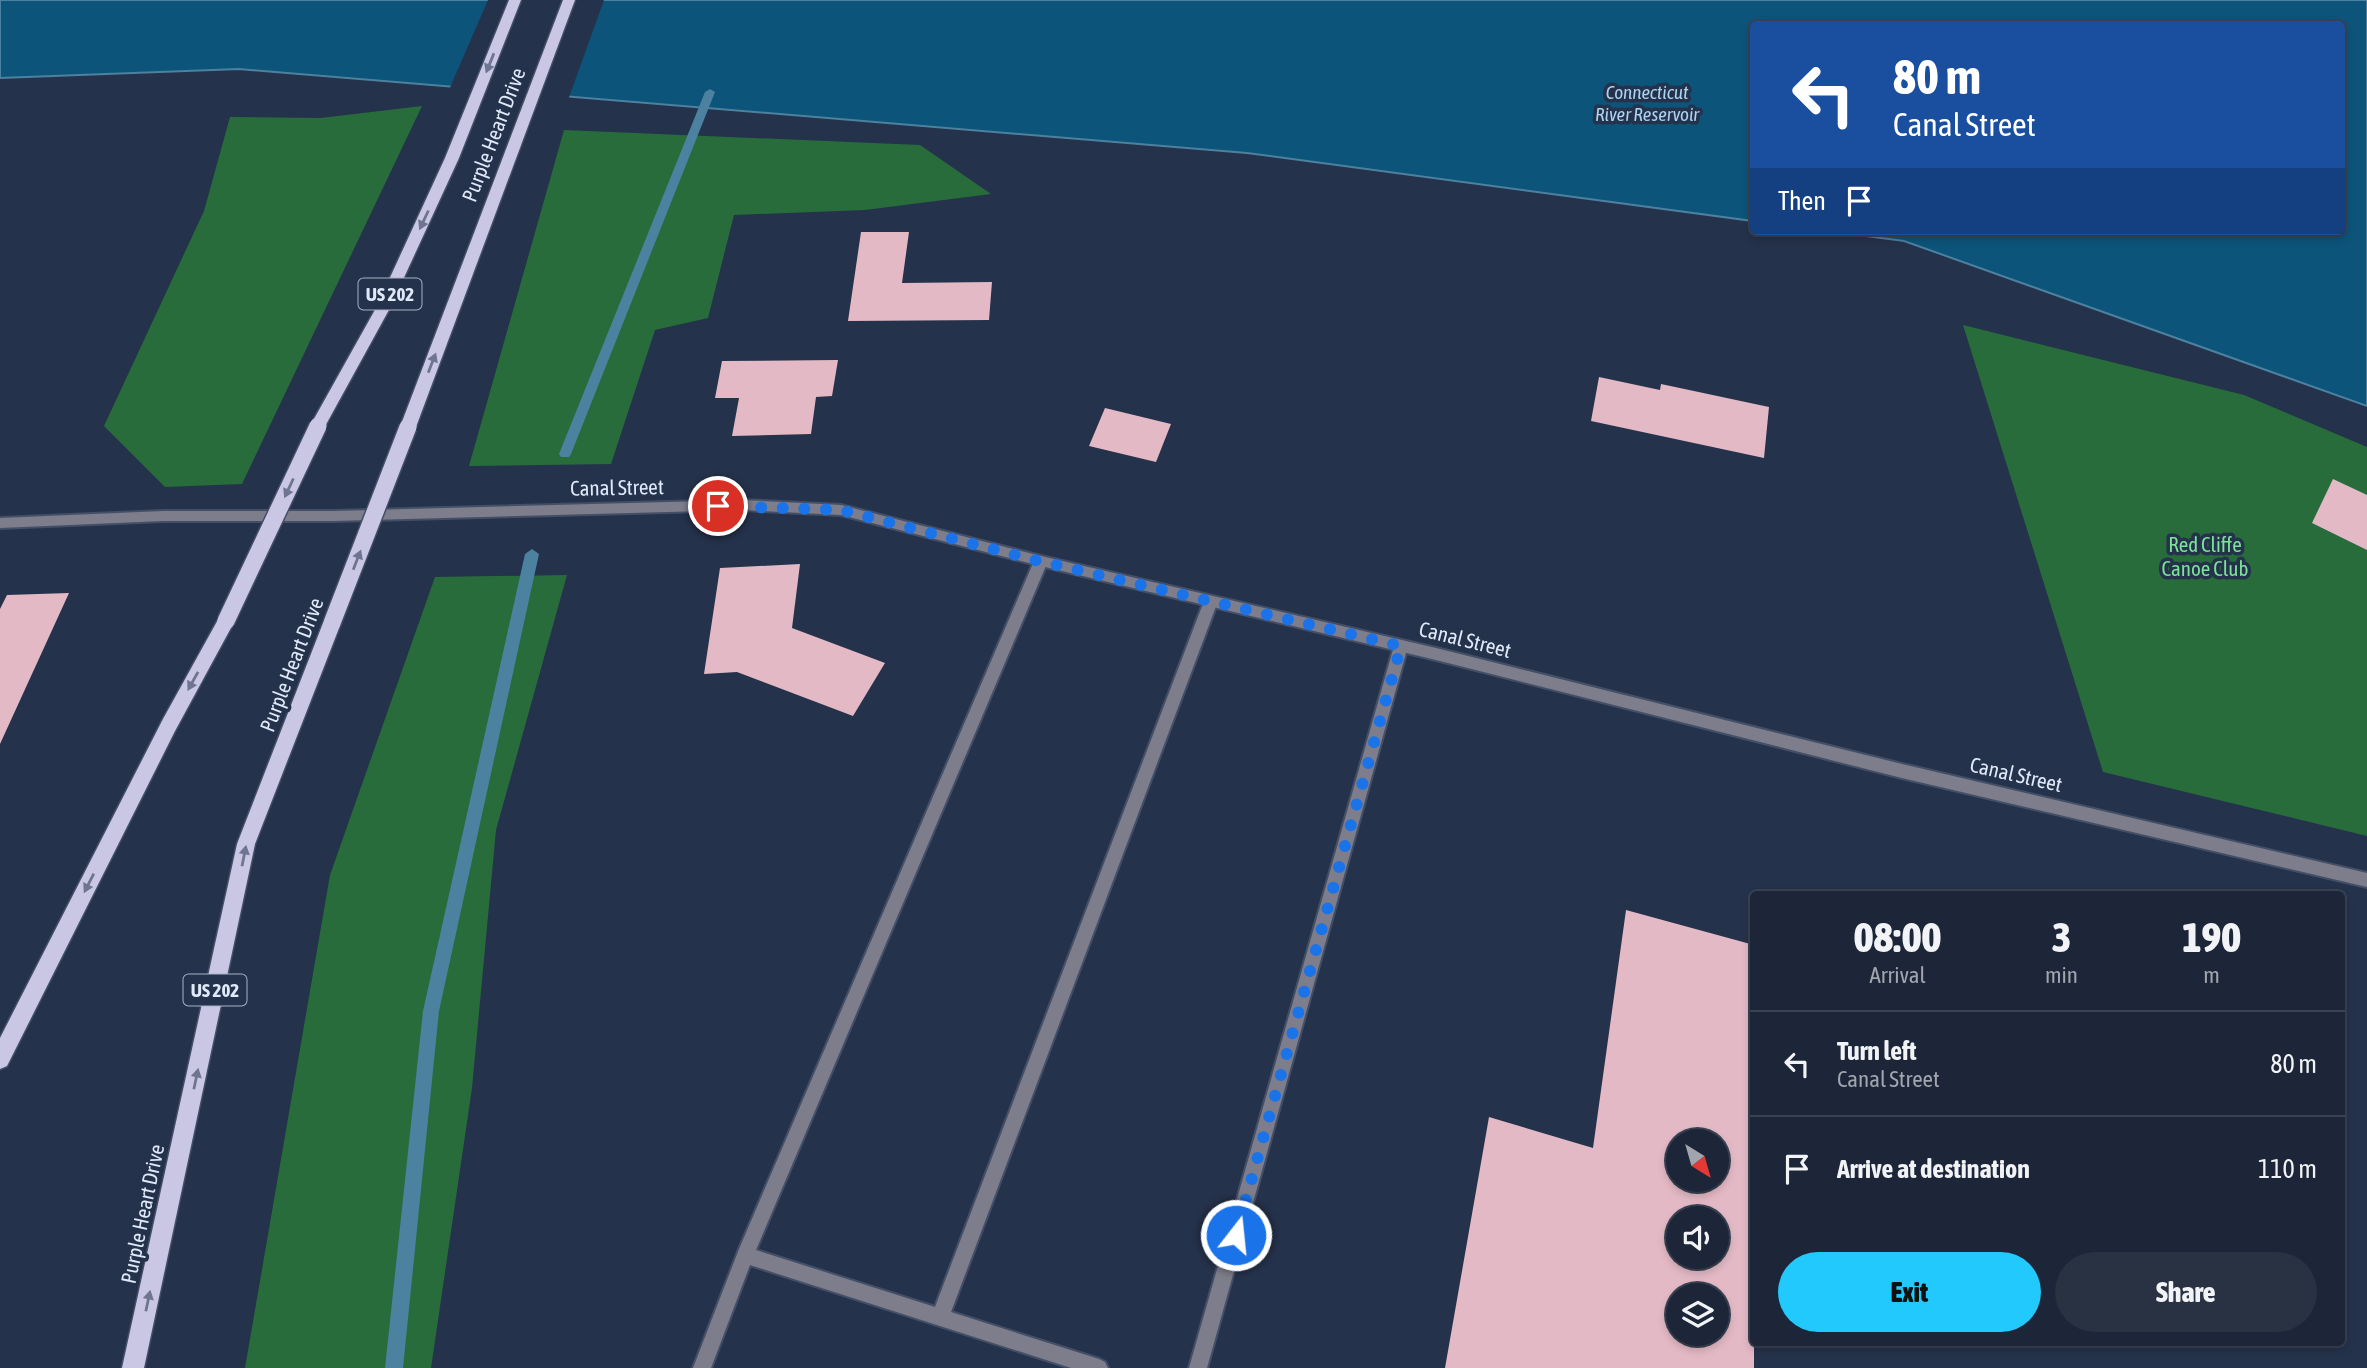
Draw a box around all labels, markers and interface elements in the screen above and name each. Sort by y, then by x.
text: 80 m [1893,48,1981,104]
icon: left [1778,49,1869,140]
one-way arrow [484,53,495,74]
street label: Purple Heart Drive [457,64,530,205]
water label: Connecticut River Reservoir [1595,81,1700,125]
text: Canal Street [1893,106,2036,143]
icon: arrive [1840,182,1878,220]
text: Then [1778,186,1826,216]
one-way arrow [418,210,429,230]
road number: US 202 [358,278,422,310]
one-way arrow [426,353,437,374]
street label: Canal Street [570,474,664,500]
pin [688,476,748,536]
one-way arrow [283,477,294,498]
icon: arrive [699,487,737,525]
park label: Red Cliffe Canoe Club [2162,532,2248,580]
one-way arrow [352,549,363,570]
street label: Purple Heart Drive [255,594,328,735]
street label: Canal Street [1417,616,1514,662]
one-way arrow [187,671,199,691]
street label: Canal Street [1968,752,2065,796]
one-way arrow [238,845,249,867]
one-way arrow [83,873,94,893]
text: 08:00 [1854,913,1941,961]
text: 3 [2052,913,2071,961]
text: 190 [2182,913,2241,961]
text: Arrival [1869,962,1926,988]
text: min [2045,962,2078,988]
text: m [2203,962,2220,988]
road number: US 202 [184,974,246,1006]
text: Turn left [1837,1036,1917,1066]
icon: left [1778,1045,1816,1083]
text: 80 m [2270,1049,2317,1079]
text: Canal Street [1837,1066,1940,1092]
one-way arrow [190,1068,201,1090]
north arrow [1666,1129,1729,1192]
map controls [1666,1129,1729,1346]
street label: Purple Heart Drive [116,1142,168,1286]
icon: arrive [1778,1150,1816,1188]
text: Arrive at destination [1837,1154,2030,1184]
text: 110 m [2258,1154,2317,1184]
position arrow [1199,1198,1273,1272]
button: sound [1666,1206,1729,1269]
button: Exit [1778,1252,2041,1332]
button: Share [2055,1252,2317,1332]
button: layers [1666,1283,1729,1346]
one-way arrow [142,1290,153,1312]

